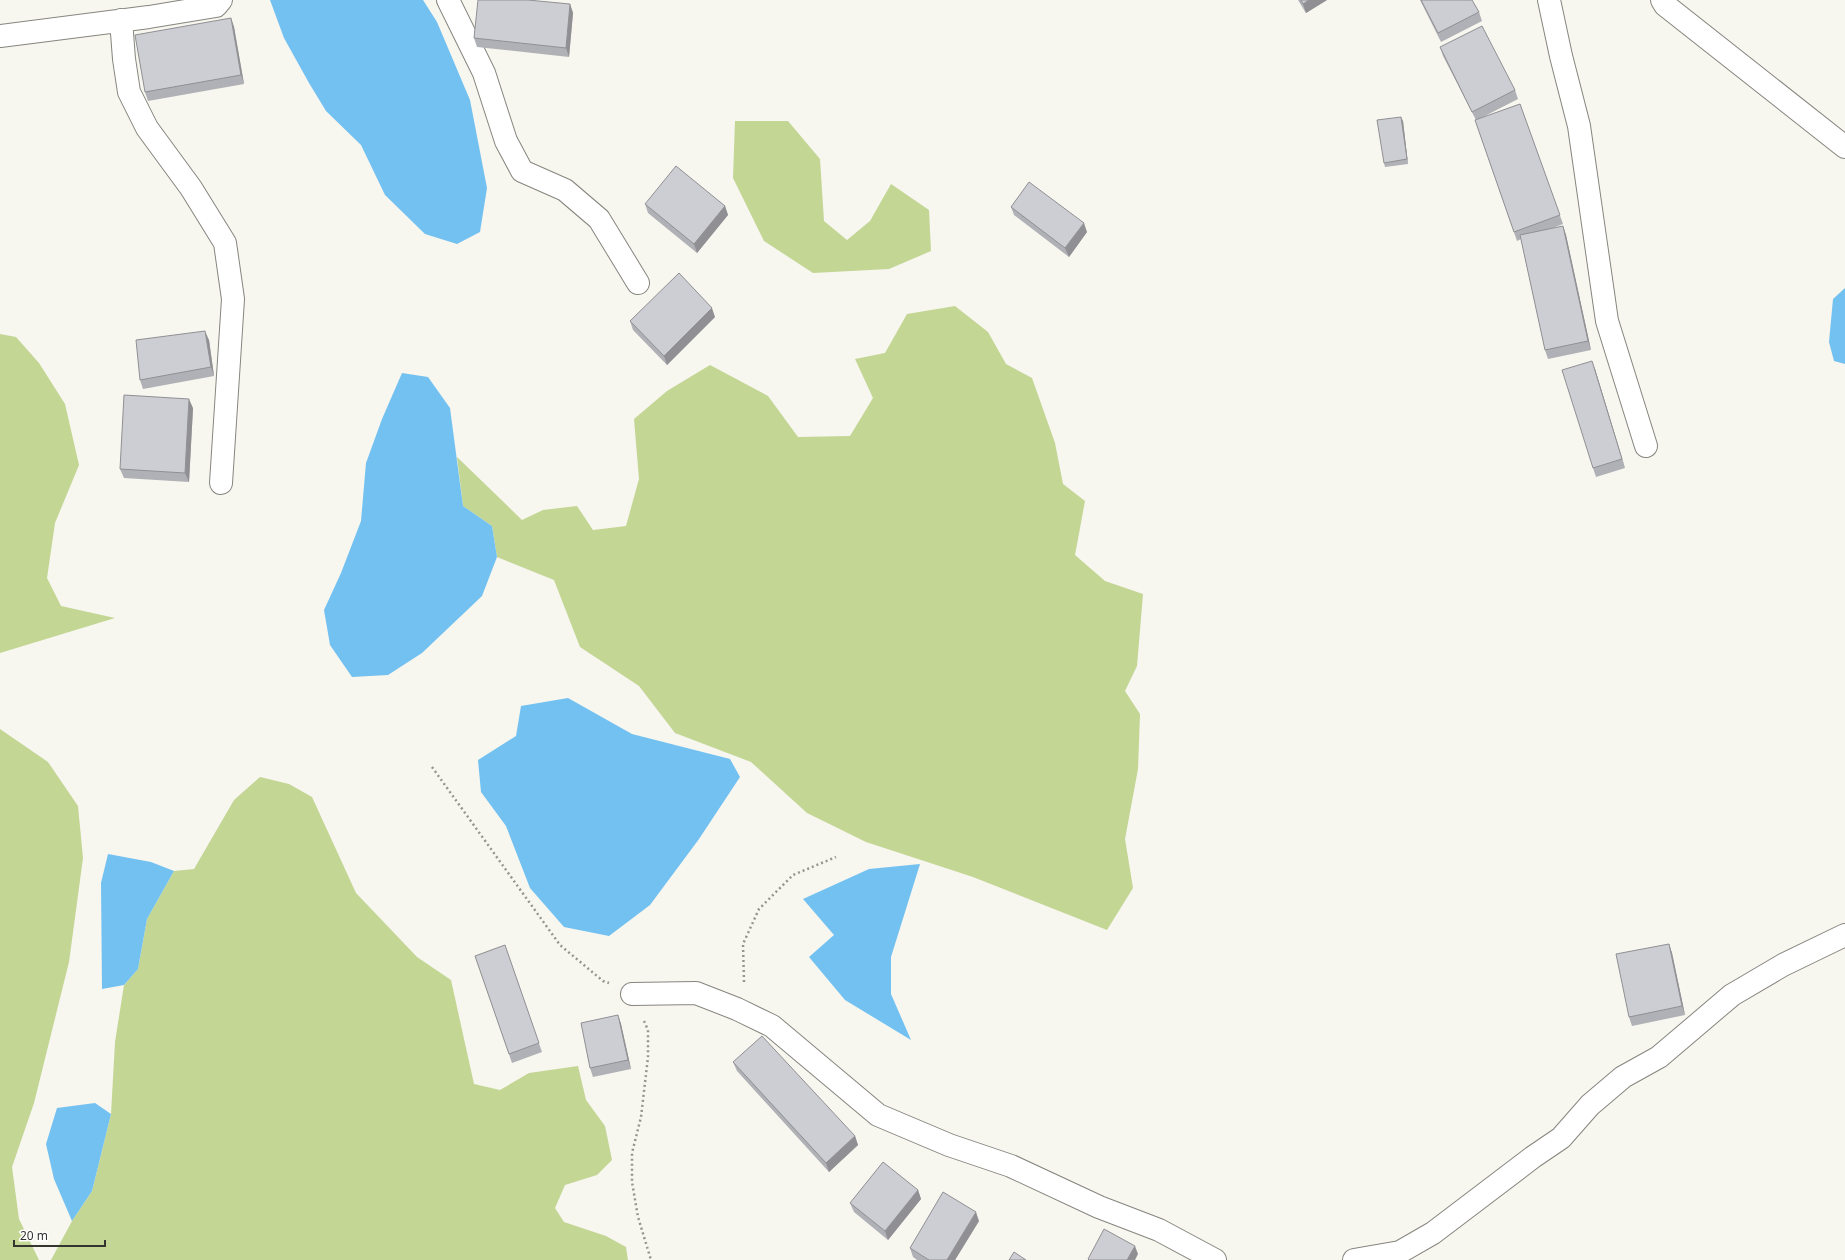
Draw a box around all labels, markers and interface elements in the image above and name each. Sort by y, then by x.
scale bar [14,1222,105,1248]
text: 20 m [20,1227,48,1244]

